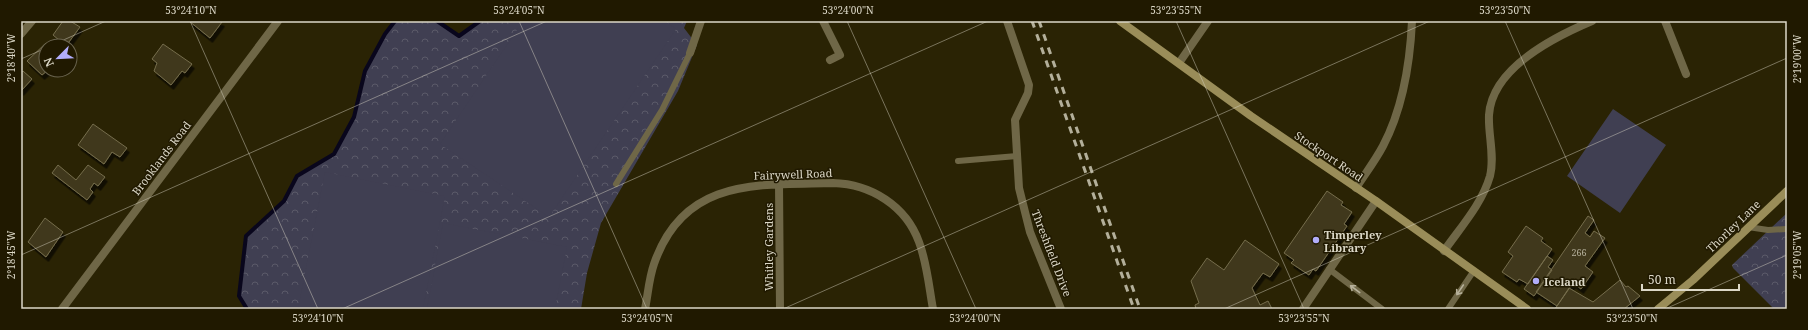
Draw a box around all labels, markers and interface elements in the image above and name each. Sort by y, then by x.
text: 53°24'10"N [165,3,217,17]
text: 53°24'05"N [493,3,545,17]
text: 53°24'00"N [822,3,874,17]
text: 53°23'55"N [1150,3,1202,17]
text: 53°23'50"N [1479,3,1531,17]
text: 2°18'40"W [4,33,18,82]
text: 2°19'00"W [1790,34,1804,83]
north arrow [38,38,78,78]
text: N [40,55,57,69]
street label: Brooklands Road [128,118,194,198]
street label: Stockport Road [1292,128,1366,185]
street label: Fairywell Road [753,165,833,183]
street label: Thorley Lane [1703,196,1763,256]
street label: Whitley Gardens [761,203,776,291]
street label: Threshfield Drive [1029,207,1076,299]
place label: Timperley Library [1324,227,1382,255]
text: 2°18'45"W [4,230,18,279]
text: 2°19'05"W [1790,230,1804,279]
marker: Timperley Library [1311,235,1321,245]
house number: 266 [1571,246,1587,259]
scale bar [1642,266,1739,292]
text: 50 m [1648,271,1676,288]
place label: Iceland [1544,274,1585,289]
marker: Iceland [1531,276,1541,286]
one-way arrow [1350,285,1361,293]
one-way arrow [1456,285,1464,296]
text: 53°24'10"N [292,311,344,325]
text: 53°24'05"N [621,311,673,325]
text: 53°24'00"N [949,311,1001,325]
text: 53°23'55"N [1278,311,1330,325]
text: 53°23'50"N [1606,311,1658,325]

